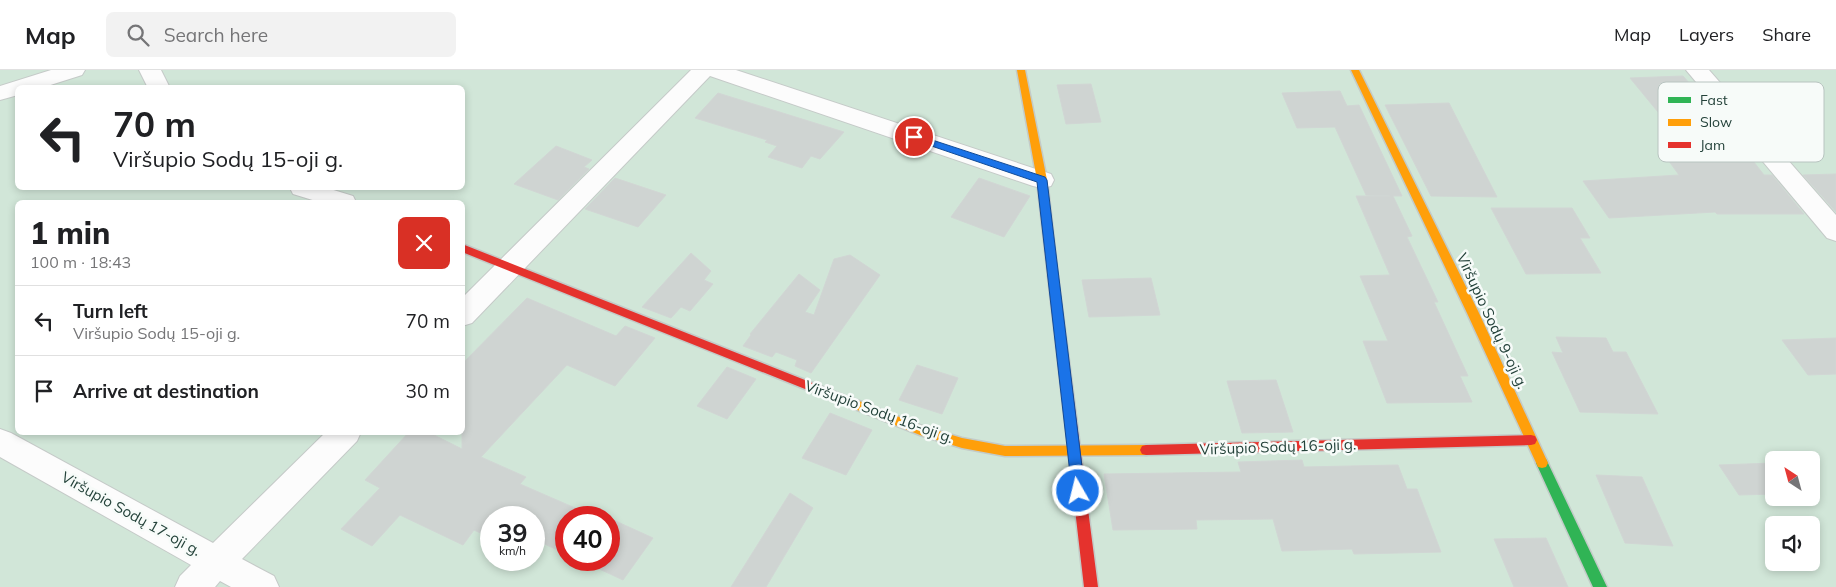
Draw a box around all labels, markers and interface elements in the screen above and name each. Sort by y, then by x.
search box [106,12,456,57]
text: Map [25,20,76,50]
icon: search [124,21,152,49]
text: Search here [164,23,268,47]
text: Map [1614,23,1651,46]
text: Layers [1679,23,1734,46]
text: Share [1762,23,1811,46]
legend [1658,82,1824,162]
text: Fast [1700,91,1728,109]
text: 70 m [113,102,196,146]
icon: left [30,105,95,170]
text: Slow [1700,113,1732,131]
pin [893,116,935,158]
icon: arrive [900,123,928,151]
text: Jam [1700,136,1725,154]
text: Viršupio Sodų 15-oji g. [113,145,343,173]
text: 1 min [30,214,110,252]
button: close [398,217,450,269]
street label: Viršupio Sodų 9-oji g. [1453,250,1532,392]
text: 100 m · 18:43 [30,252,131,272]
text: Turn left [73,299,148,323]
icon: left [30,307,58,335]
text: 70 m [406,309,450,333]
text: Viršupio Sodų 15-oji g. [73,323,240,343]
street label: Viršupio Sodų 16-oji g. [802,376,956,447]
icon: arrive [30,377,58,405]
text: Arrive at destination [73,379,259,403]
text: 30 m [406,379,450,403]
street label: Viršupio Sodų 16-oji g. [1199,434,1357,459]
north arrow [1765,451,1820,506]
map controls [1765,451,1820,571]
position arrow [1051,464,1103,516]
street label: Viršupio Sodų 17-oji g. [58,467,204,560]
speed limit sign: 40 [555,506,620,571]
button: sound [1765,516,1820,571]
text: 39 [497,517,528,548]
text: km/h [499,543,526,558]

